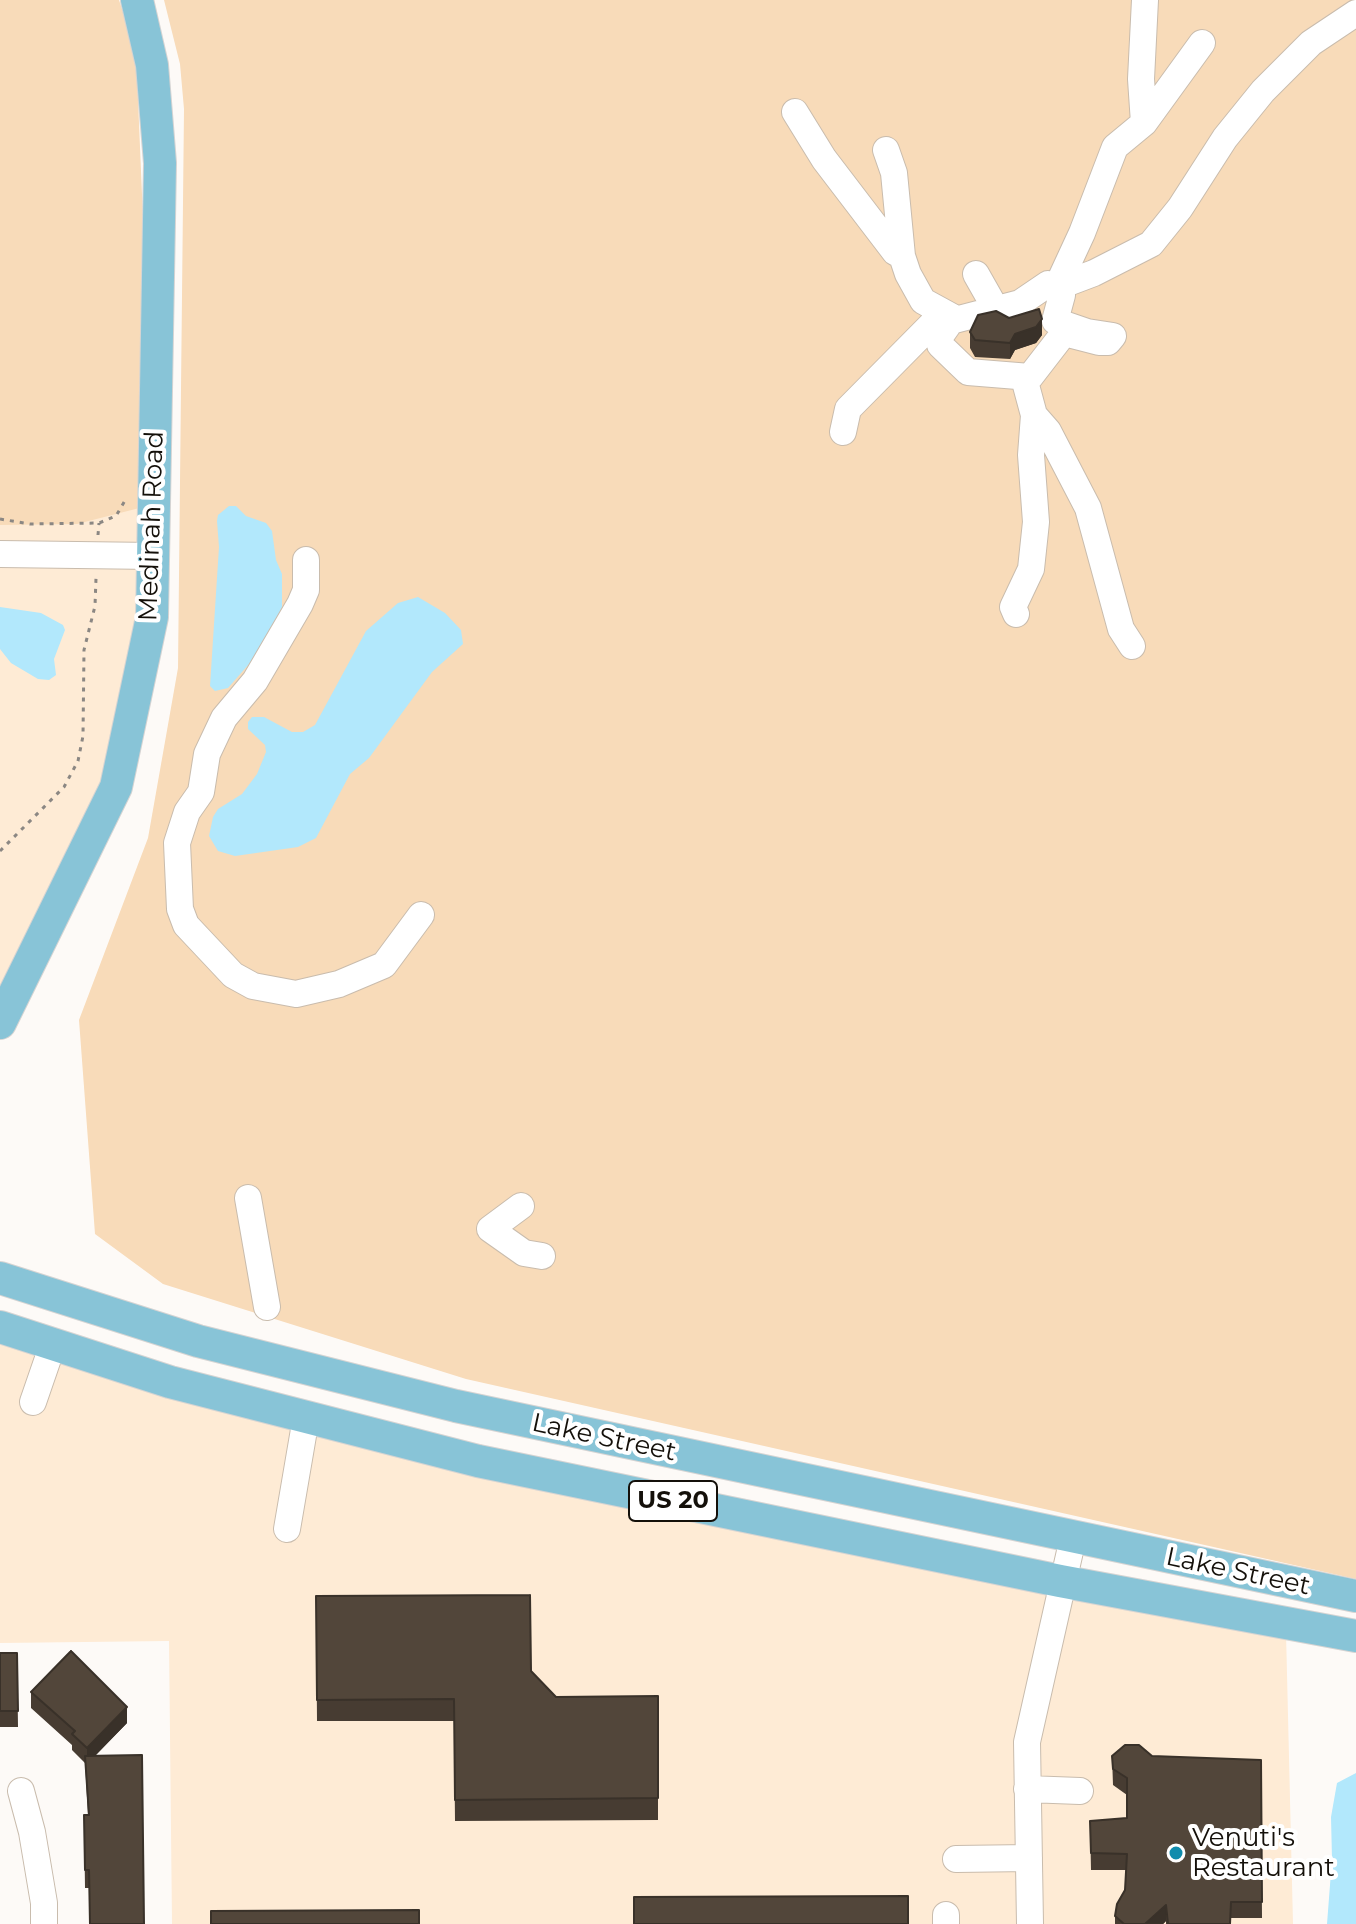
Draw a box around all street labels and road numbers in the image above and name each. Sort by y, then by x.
street label: Medinah Road [133,430,171,622]
street label: Lake Street [529,1407,679,1469]
road number: US 20 [629,1481,717,1521]
street label: Lake Street [1163,1541,1313,1603]

